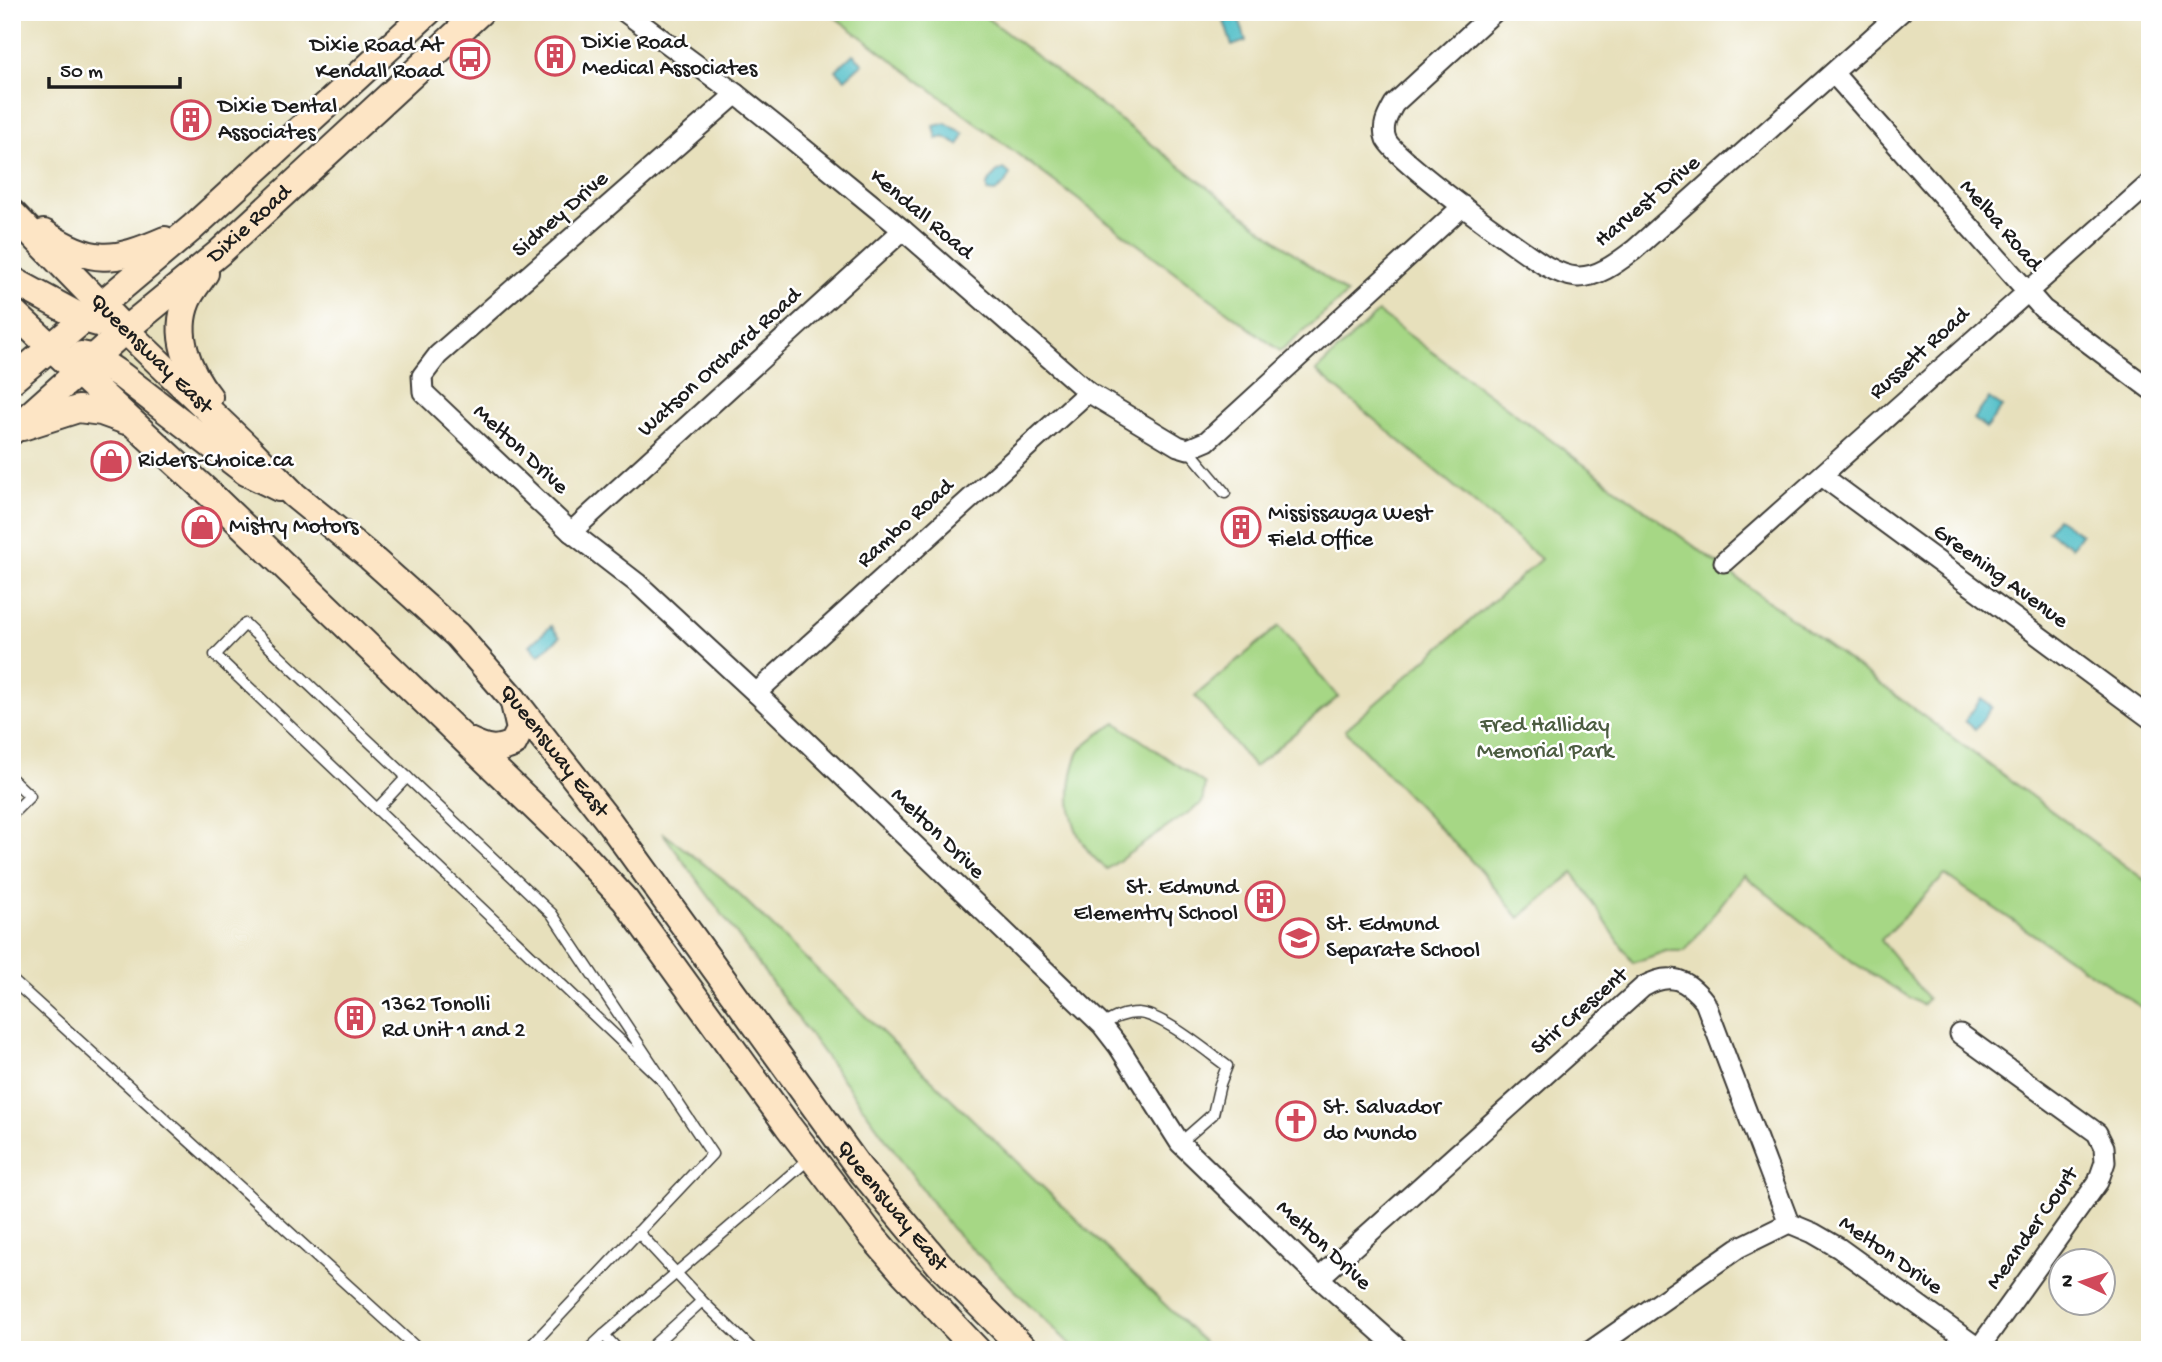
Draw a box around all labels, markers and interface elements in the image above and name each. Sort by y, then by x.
place label: Dixie Road Medical Associates [580,30,758,83]
place label: Dixie Road At Kendall Road [308,33,445,86]
building icon: Dixie Road Medical Associates [534,35,576,77]
bus stop icon: Dixie Road At Kendall Road [449,38,491,80]
scale bar [49,46,180,90]
text: 50 m [60,61,103,86]
place label: Dixie Dental Associates [216,94,337,147]
building icon: Dixie Dental Associates [170,99,212,141]
street label: Harvest Drive [1590,149,1707,254]
street label: Kendall Road [863,164,980,267]
street label: Sidney Drive [507,165,616,264]
street label: Melba Road [1953,174,2048,279]
street label: Dixie Road [201,178,299,271]
street label: Watson Orchard Road [633,281,808,444]
street label: Queensway East [84,288,219,421]
street label: Russett Road [1864,301,1977,406]
street label: Melton Drive [467,399,574,502]
shop icon: Riders-Choice.ca [90,440,132,482]
place label: Riders-Choice.ca [138,448,295,475]
street label: Rambo Road [852,473,961,574]
place label: Mississauga West Field Office [1267,501,1434,554]
shop icon: Mistry Motors [181,506,223,548]
building icon: Mississauga West Field Office [1220,506,1262,548]
place label: Mistry Motors [229,514,359,541]
street label: Greening Avenue [1927,519,2074,636]
street label: Queensway East [493,679,615,824]
park label: Fred Halliday Memorial Park [1477,713,1616,766]
street label: Melton Drive [884,782,991,886]
place label: St. Edmund Elementry School [1074,875,1240,928]
building icon: St. Edmund Elementry School [1244,880,1286,922]
place label: St. Edmund Separate School [1326,912,1480,965]
school or university icon: St. Edmund Separate School [1278,917,1320,959]
street label: Stir Crescent [1526,962,1635,1061]
place label: 1362 Tonolli Rd Unit 1 and 2 [381,992,526,1045]
building icon: 1362 Tonolli Rd Unit 1 and 2 [334,997,376,1039]
place label: St. Salvador do Mundo [1323,1095,1443,1148]
church icon: St. Salvador do Mundo [1275,1100,1317,1142]
street label: Queensway East [830,1135,954,1279]
street label: Meander Court [1981,1161,2086,1295]
street label: Melton Drive [1270,1195,1377,1298]
street label: Melton Drive [1833,1210,1948,1302]
north arrow [2046,1246,2116,1316]
text: N [2057,1274,2080,1288]

